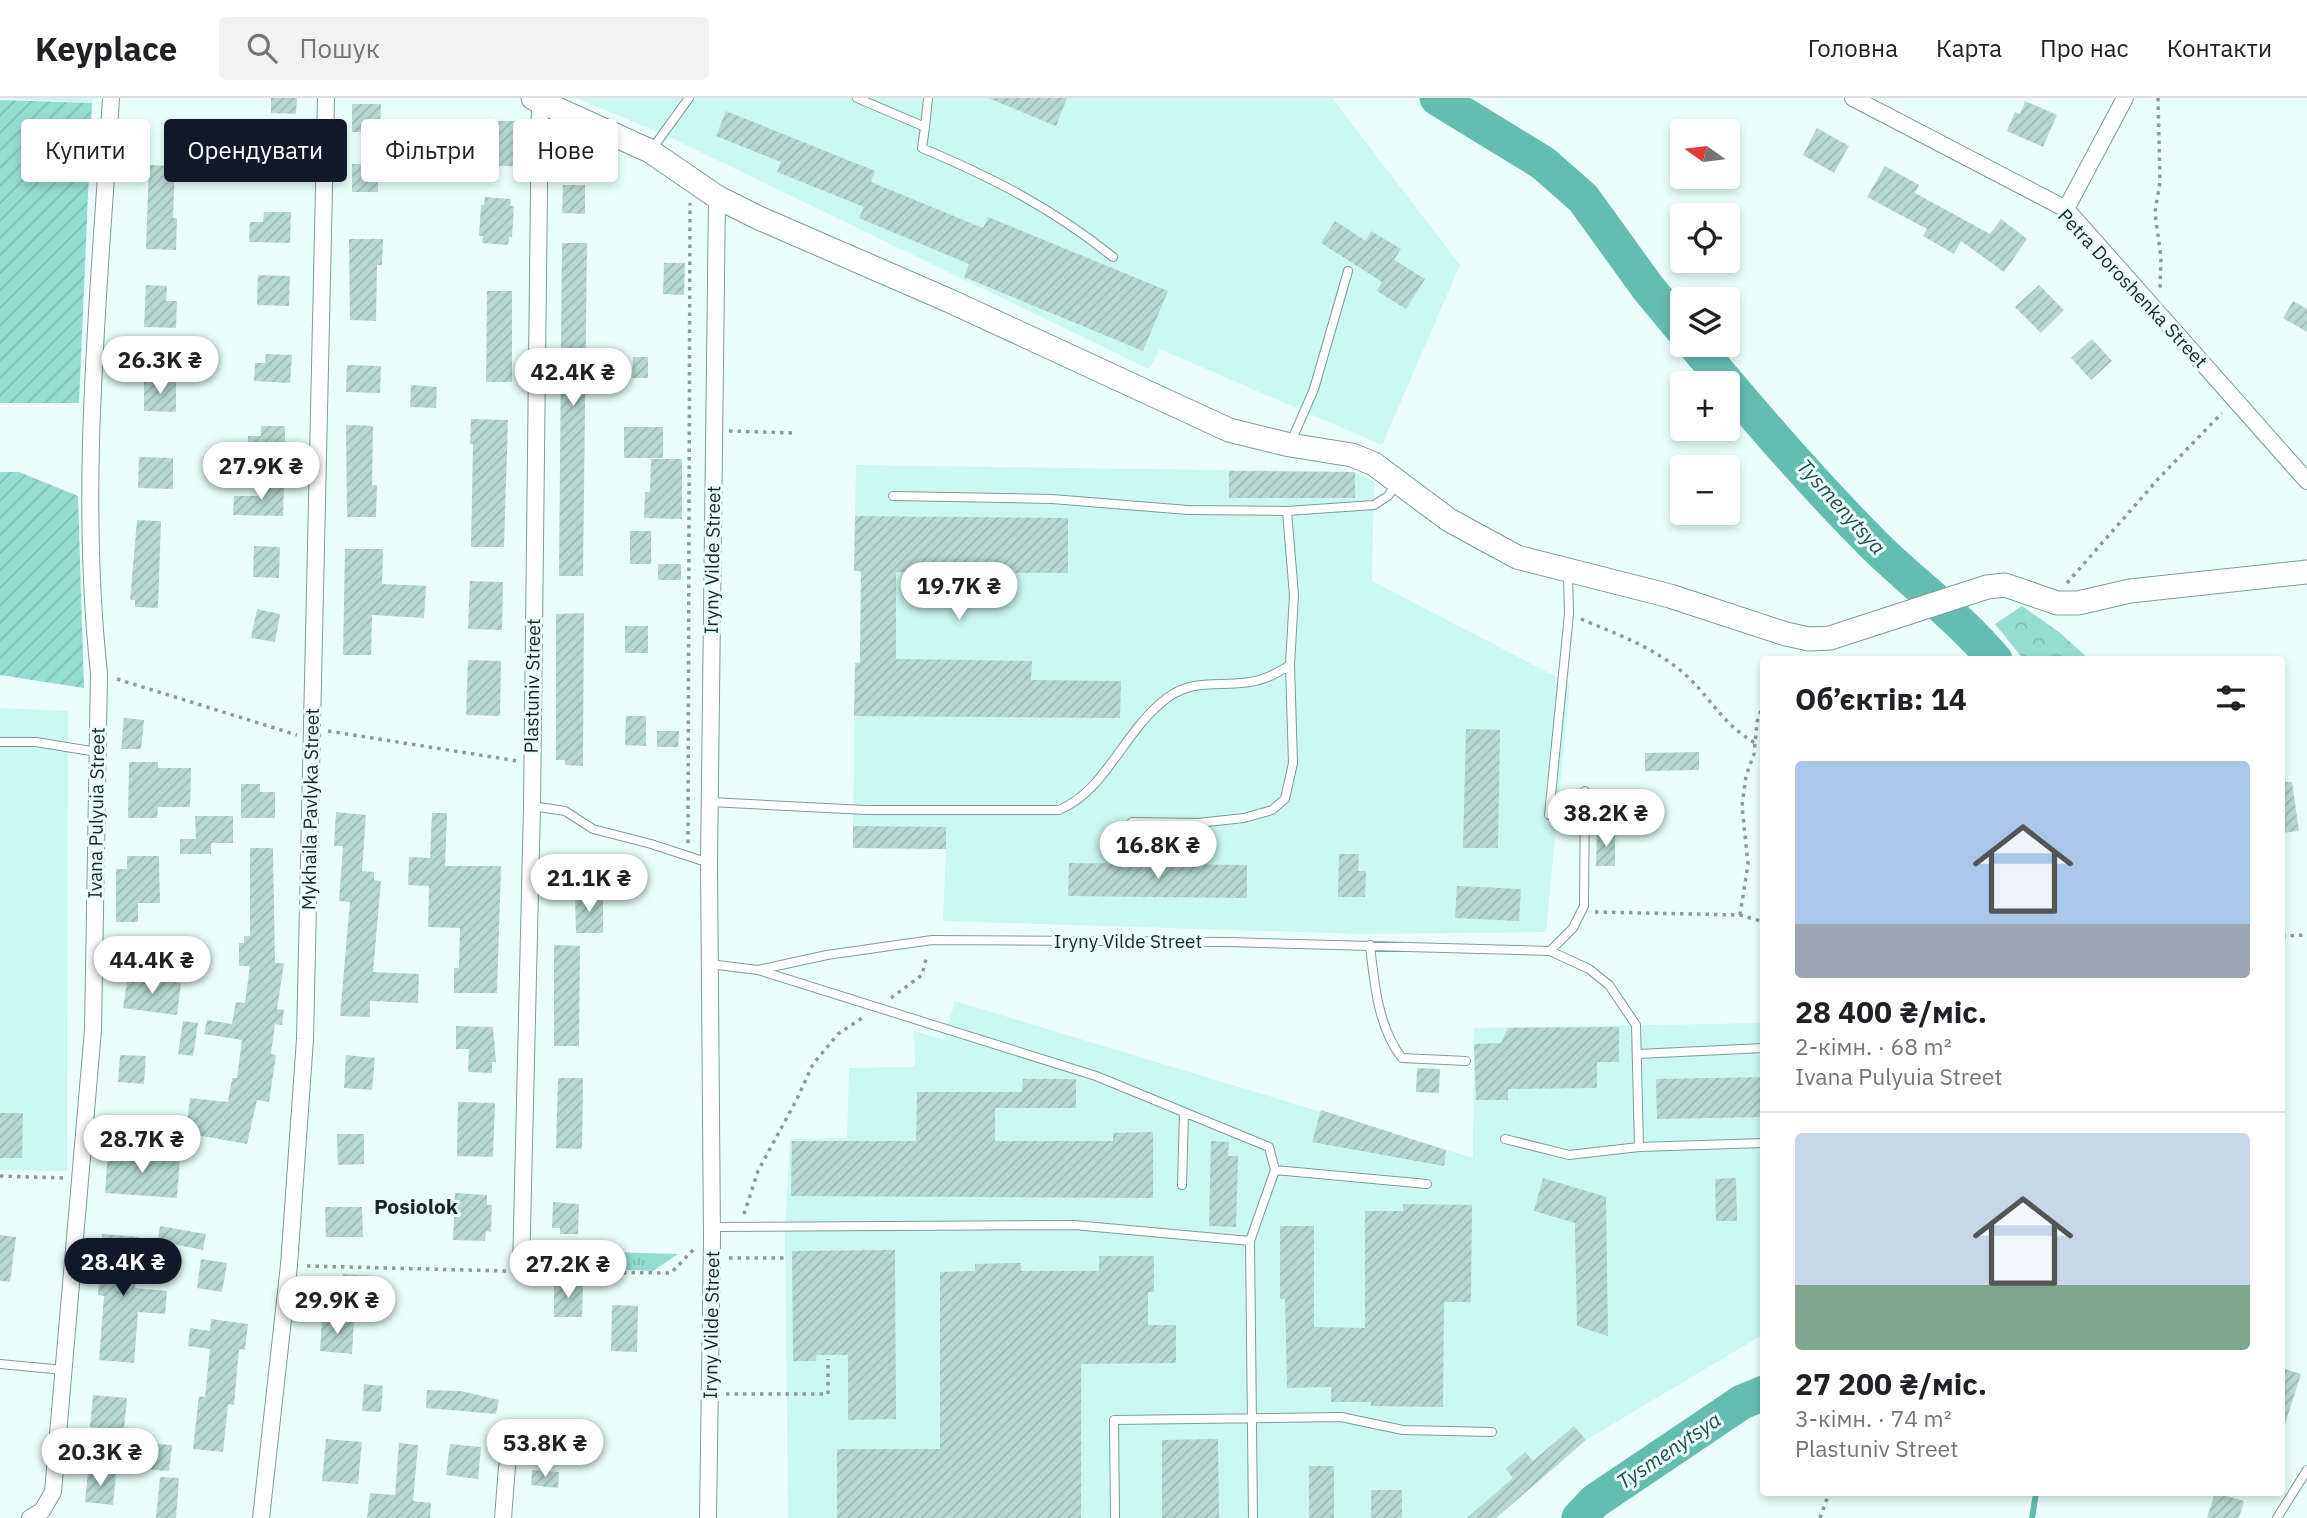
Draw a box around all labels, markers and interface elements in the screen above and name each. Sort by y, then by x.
search box [219,17,709,80]
text: Keyplace [35,27,177,70]
icon: search [243,29,281,67]
text: Пошук [299,31,380,65]
text: Головна [1808,32,1898,64]
text: Карта [1936,32,2002,64]
text: Про нас [2040,32,2129,64]
text: Контакти [2167,32,2272,64]
chip: Купити [21,119,150,182]
chip: Орендувати [164,119,347,182]
chip: Фільтри [361,119,499,182]
chip: Нове [513,119,618,182]
north arrow [1670,119,1740,189]
map controls [1670,119,1740,525]
button: locate [1670,203,1740,273]
street label: Petra Doroshenka Street [2053,204,2213,372]
button: layers [1670,287,1740,357]
pin: 26.3K ₴ [95,336,225,396]
text: 26.3K ₴ [118,344,202,374]
pin: 42.4K ₴ [508,348,638,408]
text: 42.4K ₴ [531,356,615,386]
button: + [1670,371,1740,441]
pin: 27.9K ₴ [196,442,326,502]
text: 27.9K ₴ [219,450,303,480]
water label: Tysmenytsya [1791,452,1892,560]
button: − [1670,455,1740,525]
street label: Iryny Vilde Street [699,486,725,634]
pin: 19.7K ₴ [894,562,1024,622]
text: 19.7K ₴ [917,570,1001,600]
street label: Plastuniv Street [519,618,545,754]
text: Об’єктів: 14 [1795,679,1967,718]
icon: filters [2212,679,2250,717]
street label: Mykhaila Pavlyka Street [296,708,324,910]
street label: Ivana Pulyuia Street [83,727,109,899]
pin: 38.2K ₴ [1541,790,1671,849]
text: 38.2K ₴ [1564,797,1648,827]
icon: home [1960,806,2086,932]
pin: 16.8K ₴ [1093,822,1223,881]
text: 16.8K ₴ [1116,829,1200,859]
pin: 21.1K ₴ [524,854,654,914]
text: 21.1K ₴ [547,862,631,892]
street label: Iryny Vilde Street [1054,929,1202,953]
pin: 44.4K ₴ [87,936,217,996]
text: 44.4K ₴ [110,944,194,974]
text: 28 400 ₴/міс. [1795,992,1987,1031]
text: 2-кімн. · 68 m² [1795,1031,1952,1061]
text: Ivana Pulyuia Street [1795,1061,2002,1091]
pin: 28.7K ₴ [77,1116,207,1175]
text: 28.7K ₴ [100,1123,184,1153]
icon: home [1960,1178,2086,1304]
district label: Posiolok [374,1192,459,1220]
pin: 28.4K ₴ [58,1238,188,1298]
pin: 27.2K ₴ [503,1240,633,1300]
text: 28.4K ₴ [81,1246,165,1276]
text: 27.2K ₴ [526,1248,610,1278]
street label: Iryny Vilde Street [698,1251,724,1399]
pin: 29.9K ₴ [272,1276,402,1336]
text: 29.9K ₴ [295,1284,379,1314]
text: 27 200 ₴/міс. [1795,1364,1987,1403]
text: 3-кімн. · 74 m² [1795,1403,1952,1433]
water label: Tysmenytsya [1611,1405,1726,1495]
pin: 53.8K ₴ [480,1420,610,1479]
text: 53.8K ₴ [503,1427,587,1457]
pin: 20.3K ₴ [35,1428,165,1488]
text: Plastuniv Street [1795,1433,1958,1463]
text: 20.3K ₴ [58,1436,142,1466]

